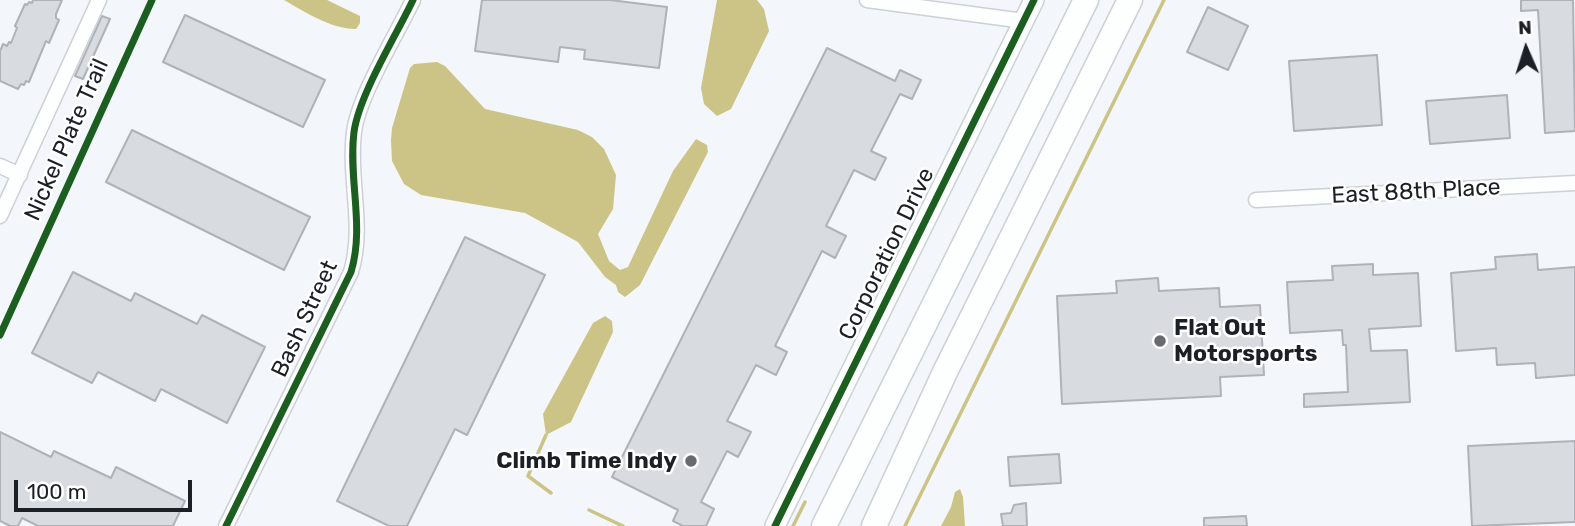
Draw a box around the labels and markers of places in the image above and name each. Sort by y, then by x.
place label: Flat Out Motorsports [1174,314,1317,368]
marker: Flat Out Motorsports [1152,333,1168,349]
place label: Climb Time Indy [496,447,677,475]
marker: Climb Time Indy [683,453,699,469]

